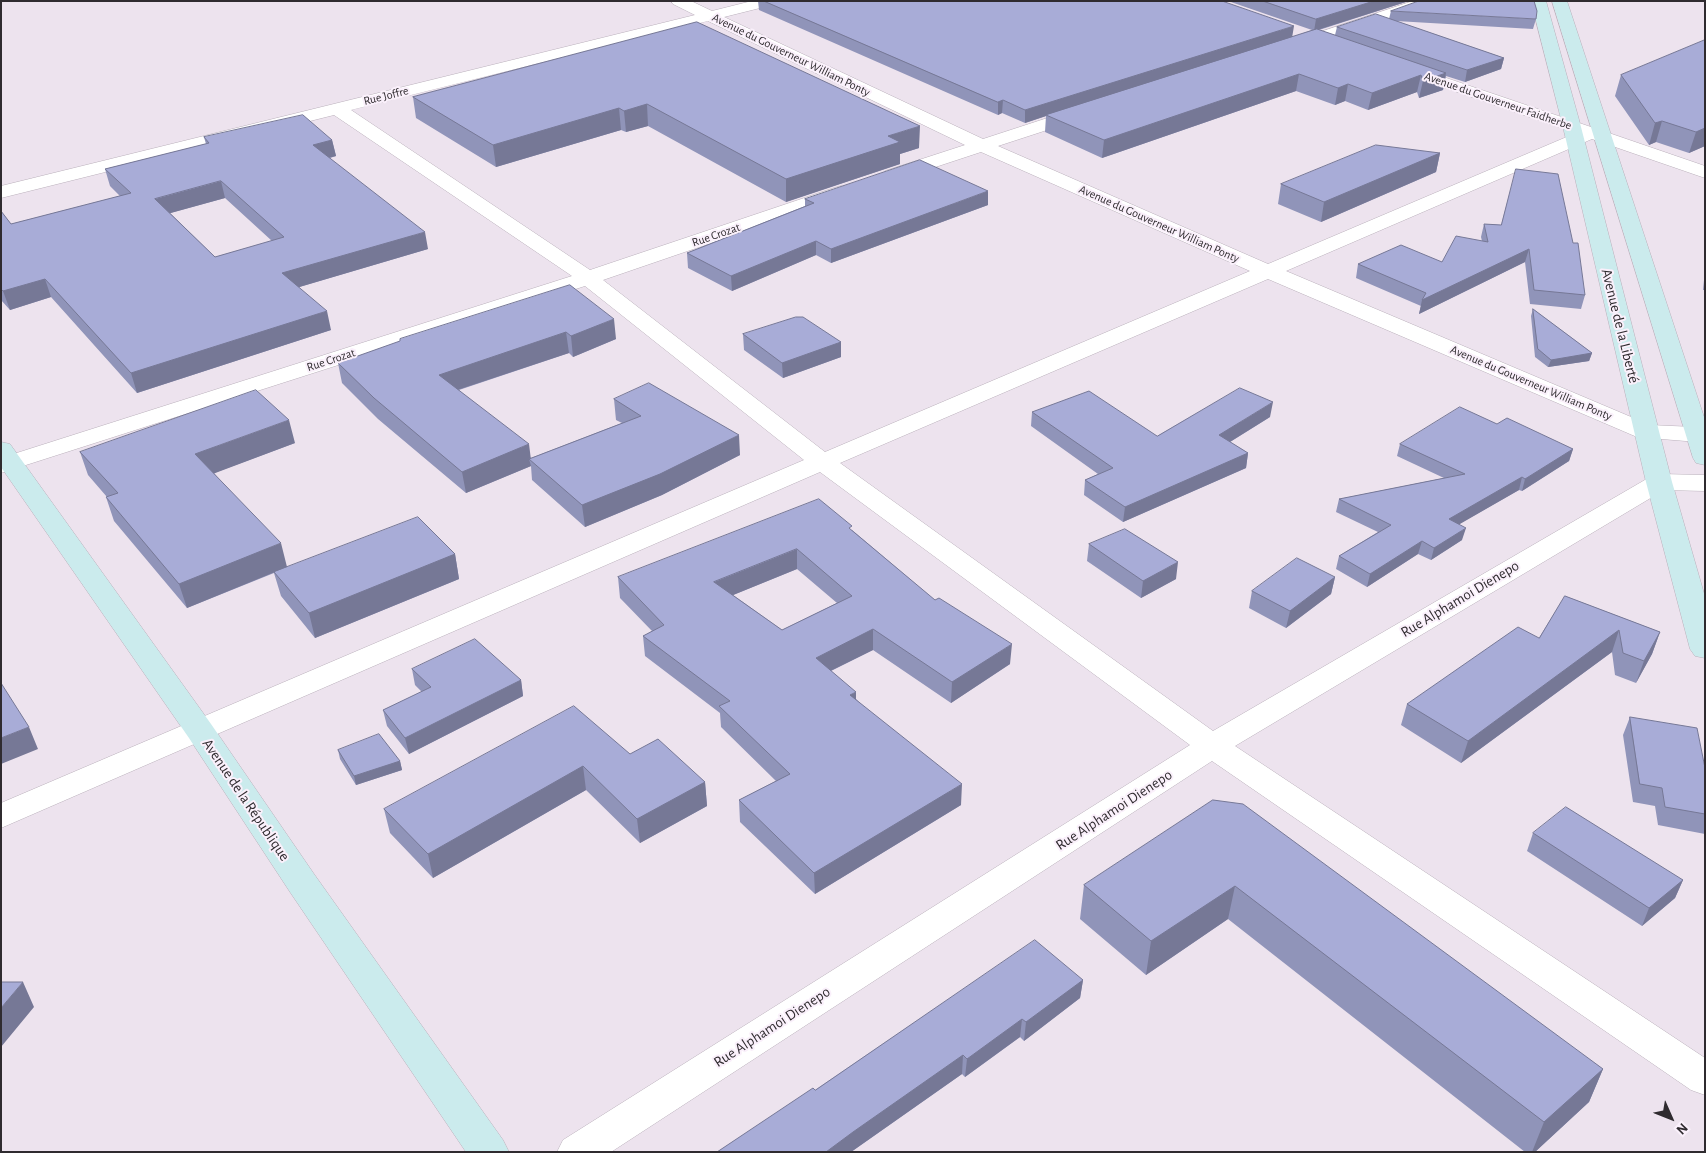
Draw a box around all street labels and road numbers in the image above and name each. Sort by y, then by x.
street label: Avenue du Gouverneur William Ponty [710,10,872,100]
street label: Avenue du Gouverneur Faidherbe [1422,69,1574,133]
street label: Rue Joffre [362,83,410,109]
street label: Avenue du Gouverneur William Ponty [1077,182,1241,266]
street label: Rue Crozat [690,220,742,250]
street label: Avenue de la Liberté [1597,267,1643,385]
street label: Avenue du Gouverneur William Ponty [1448,342,1614,424]
street label: Rue Crozat [305,345,357,375]
street label: Rue Alphamoi Dienepo [1398,557,1522,641]
street label: Avenue de la République [198,735,294,865]
street label: Rue Alphamoi Dienepo [1052,766,1176,854]
street label: Rue Alphamoi Dienepo [710,983,834,1071]

